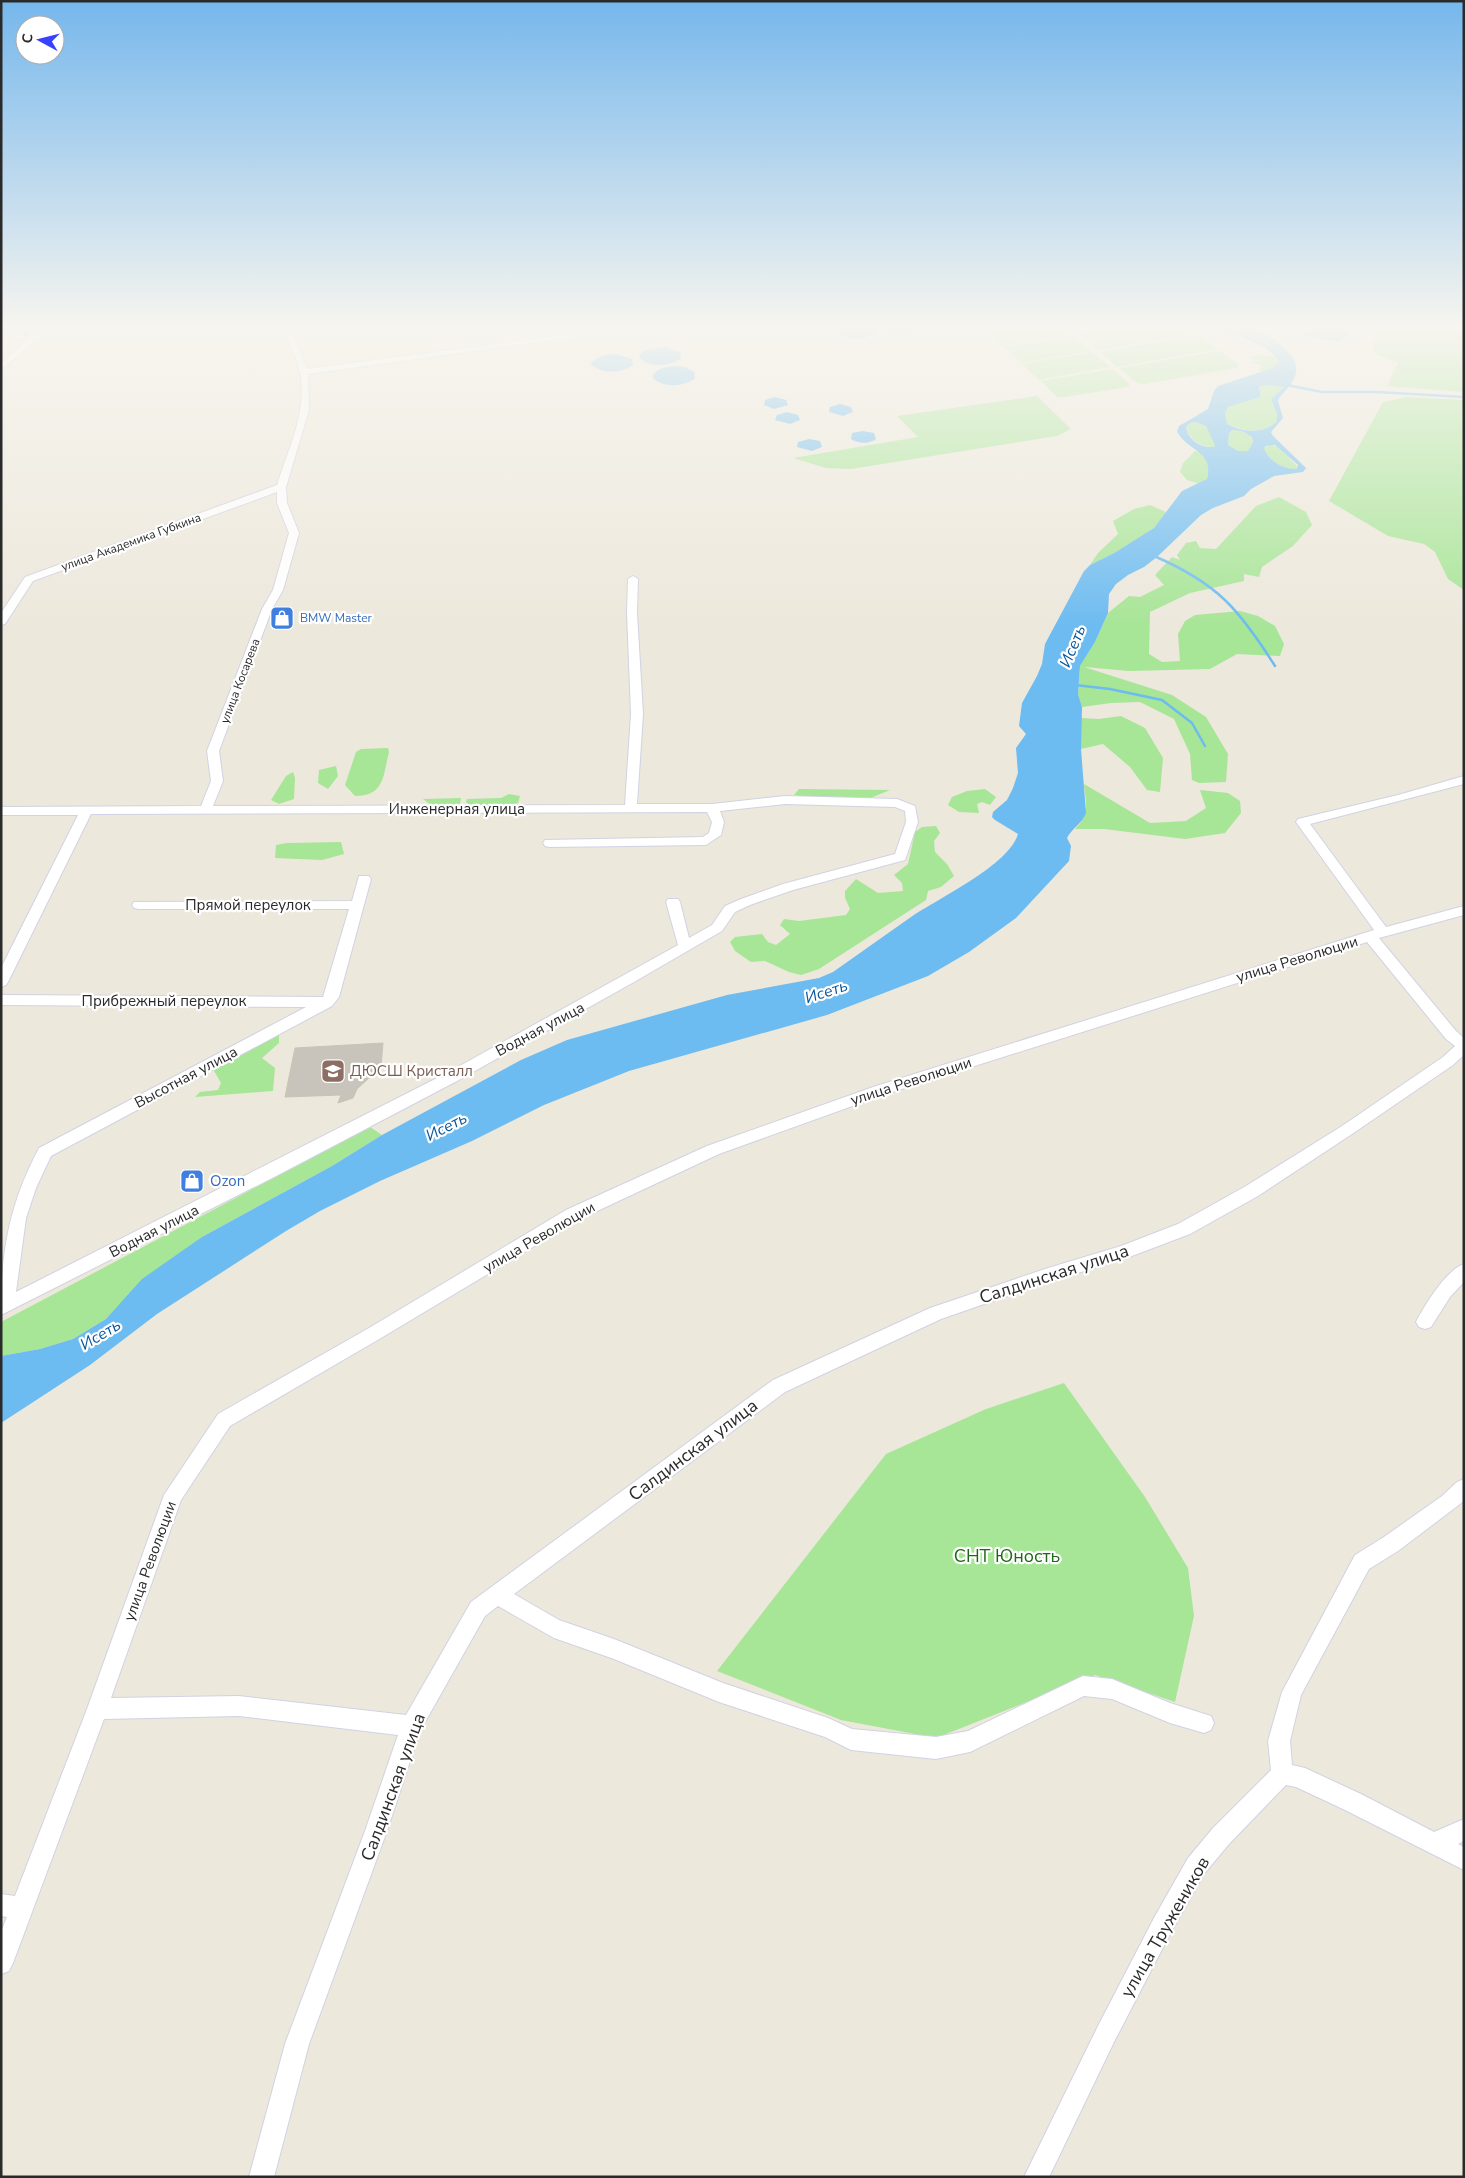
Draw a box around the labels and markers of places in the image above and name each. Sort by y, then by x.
shop icon: BMW Master [269,605,295,631]
place label: BMW Master [300,610,373,626]
school or university icon: ДЮСШ Кристалл [320,1058,346,1084]
place label: ДЮСШ Кристалл [350,1061,473,1081]
shop icon: Ozon [179,1168,205,1194]
place label: Ozon [210,1171,245,1191]

